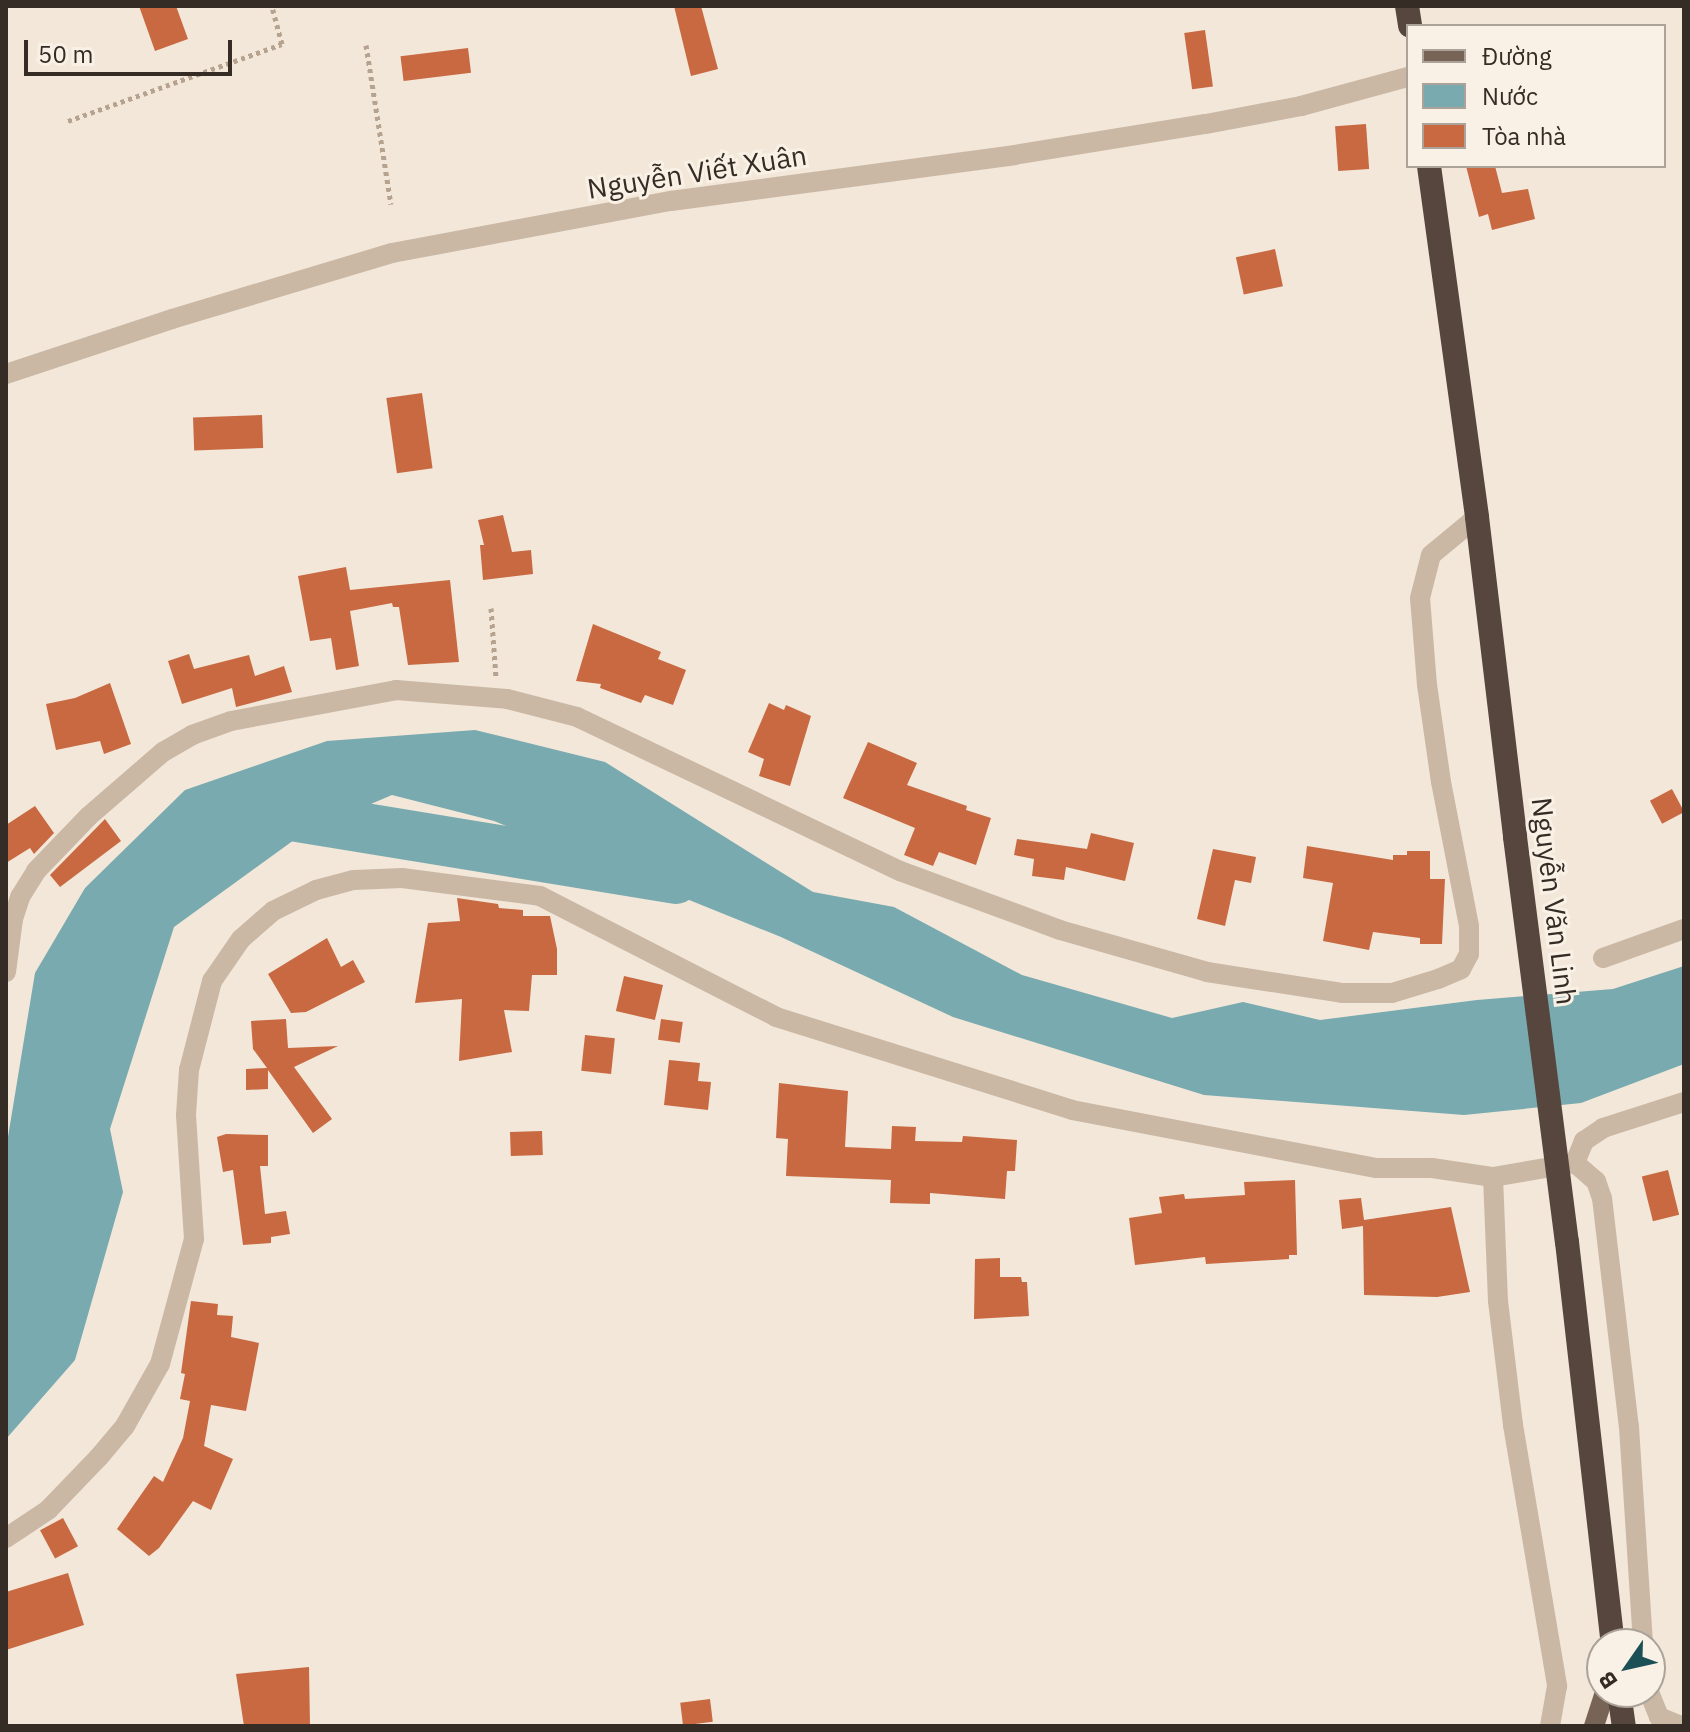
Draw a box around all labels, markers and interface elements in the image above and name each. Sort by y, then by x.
scale bar [28,24,236,74]
legend [1406,24,1666,168]
text: 50 m [38,38,93,70]
text: Đường [1482,40,1552,72]
text: Nước [1482,80,1538,112]
text: Tòa nhà [1482,120,1566,152]
street label: Nguyễn Viết Xuân [585,138,809,206]
street label: Nguyễn Văn Linh [1525,795,1583,1007]
north arrow [1586,1628,1666,1708]
text: B [1591,1666,1623,1695]

